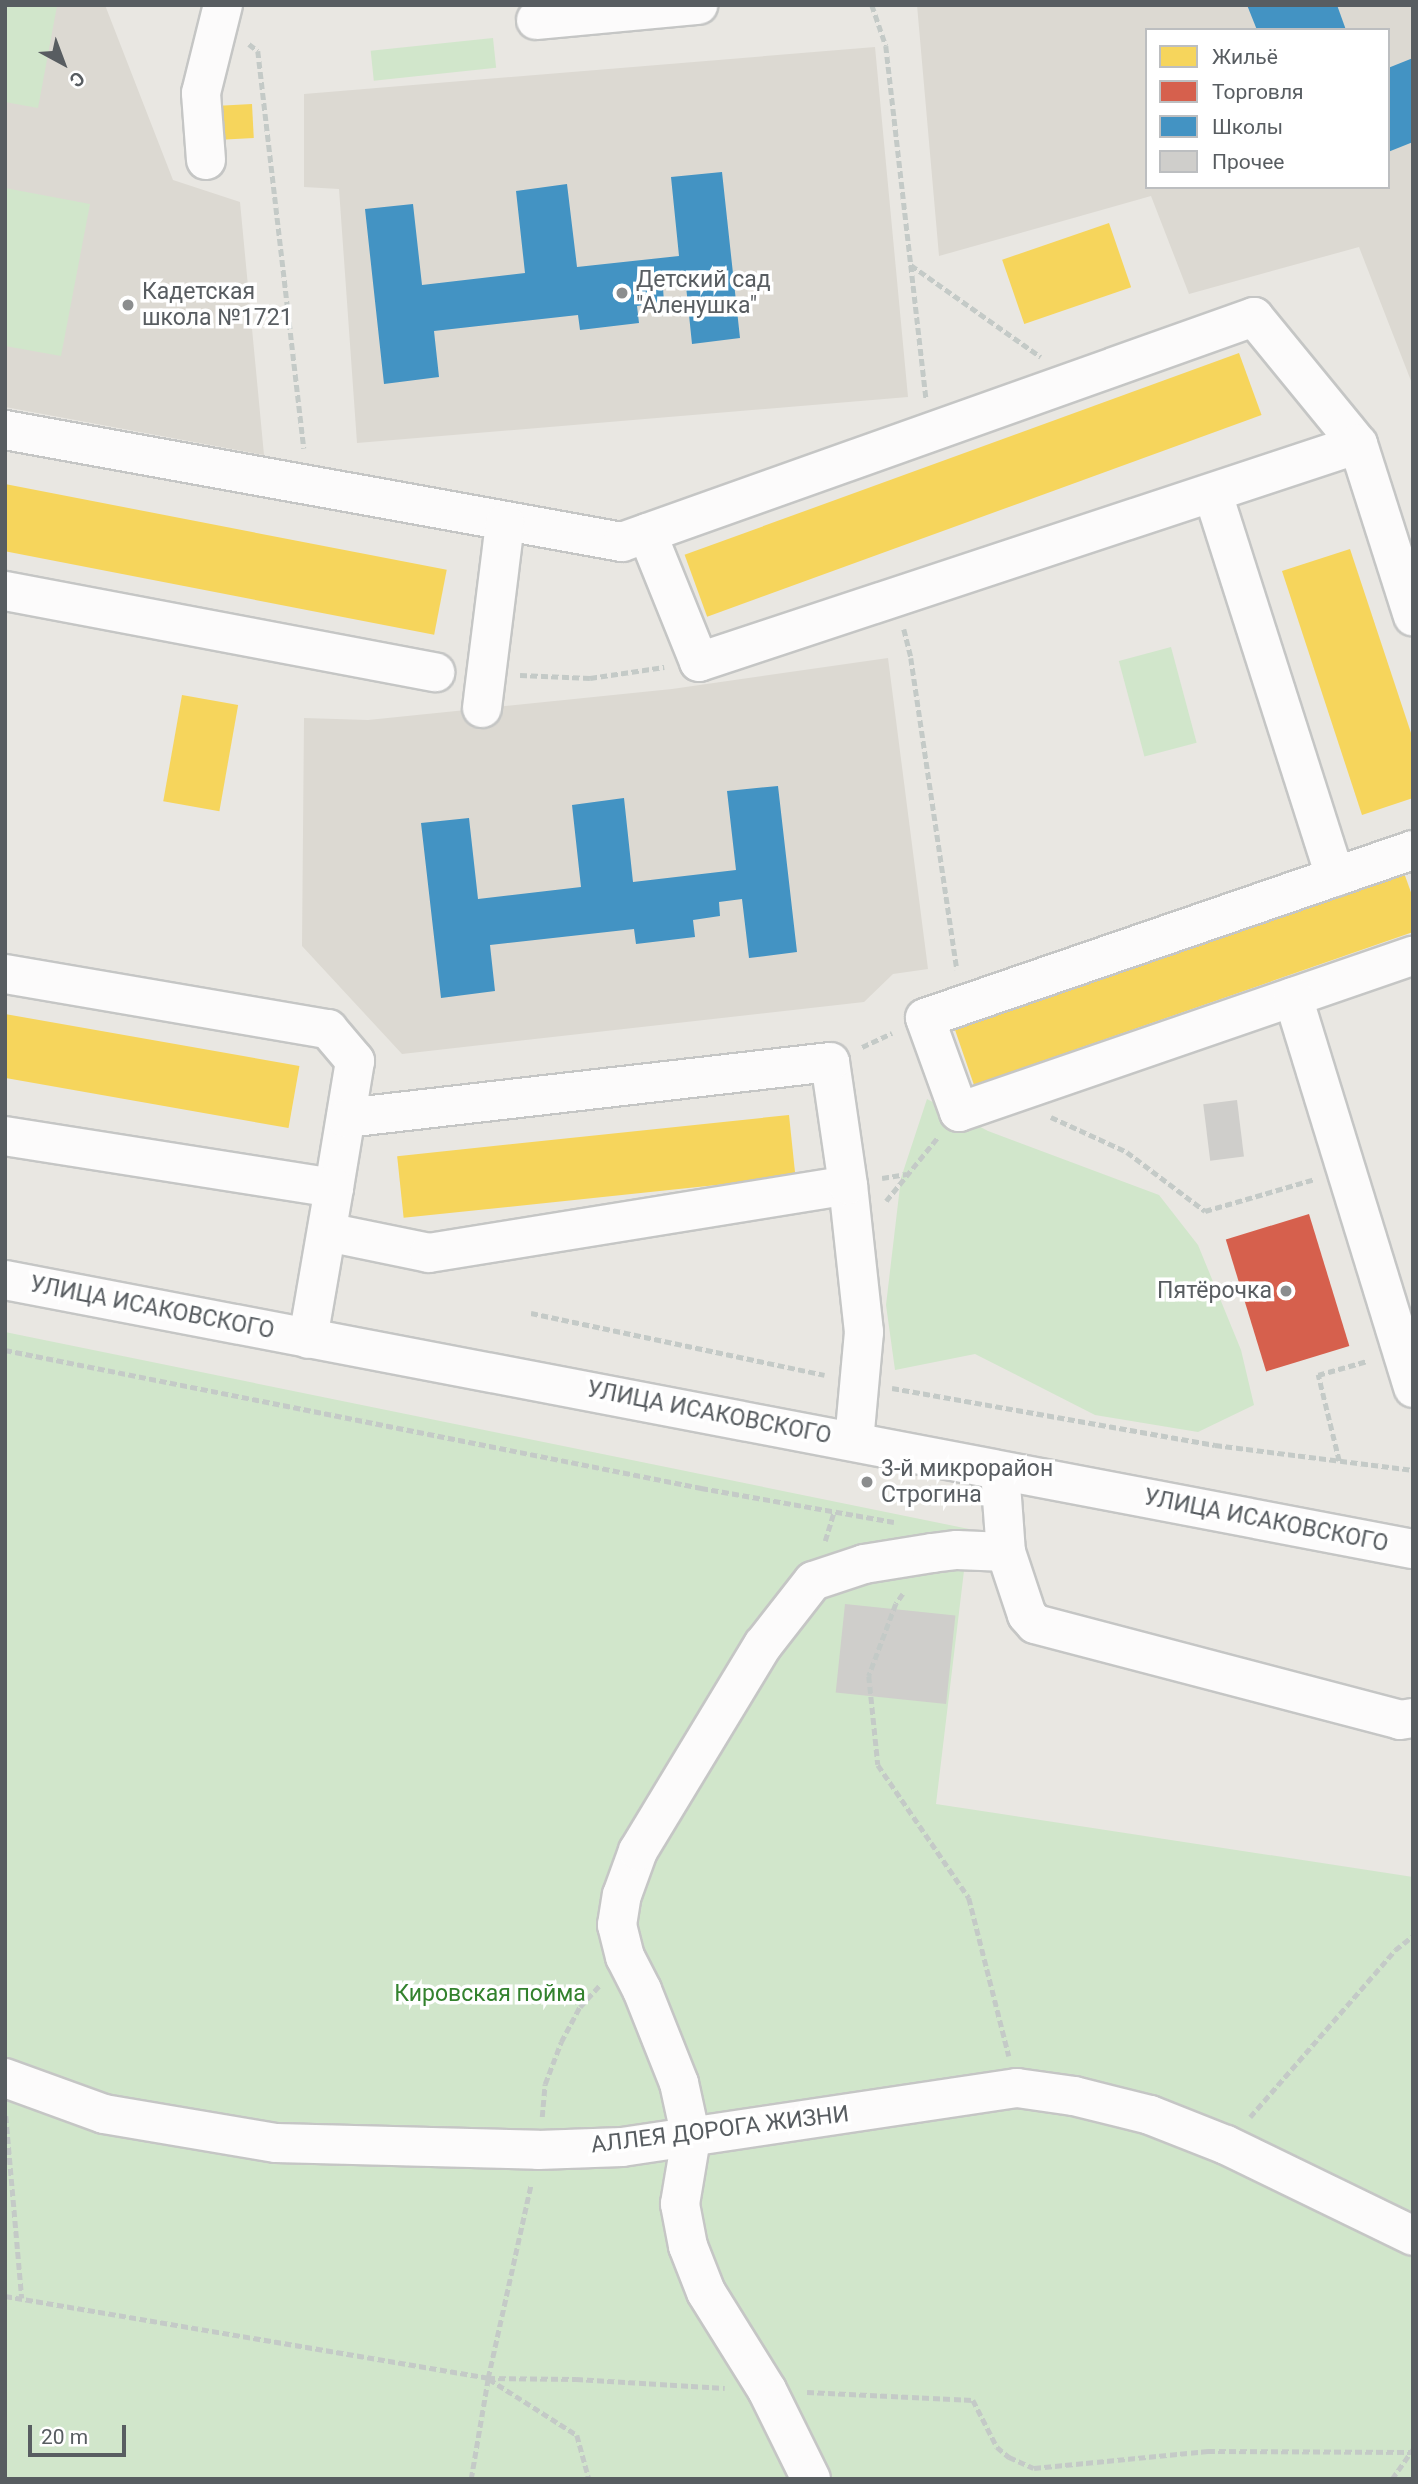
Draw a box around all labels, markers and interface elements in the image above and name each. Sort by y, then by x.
north arrow [28,28,98,98]
legend [1145,28,1390,189]
text: Жильё [1212,45,1278,69]
text: С [65,66,89,92]
text: Торговля [1212,80,1304,104]
text: Школы [1212,115,1283,139]
text: Прочее [1212,150,1284,174]
place label: Детский сад "Аленушка" [636,266,771,320]
place label: Кадетская школа №1721 [142,278,293,332]
marker: Детский сад "Аленушка" [614,285,630,301]
marker: Кадетская школа №1721 [120,297,136,313]
street label: УЛИЦА ИСАКОВСКОГО [27,1271,277,1345]
place label: Пятёрочка [1157,1277,1272,1305]
marker: Пятёрочка [1278,1283,1294,1299]
street label: УЛИЦА ИСАКОВСКОГО [584,1376,834,1450]
place label: 3-й микрорайон Строгина [881,1455,1053,1509]
marker: 3-й микрорайон Строгина [859,1474,875,1490]
street label: УЛИЦА ИСАКОВСКОГО [1141,1484,1391,1558]
park label: Кировская пойма [394,1980,586,2008]
street label: АЛЛЕЯ ДОРОГА ЖИЗНИ [589,2100,851,2160]
scale bar [32,2410,130,2454]
text: 20 m [41,2425,88,2449]

